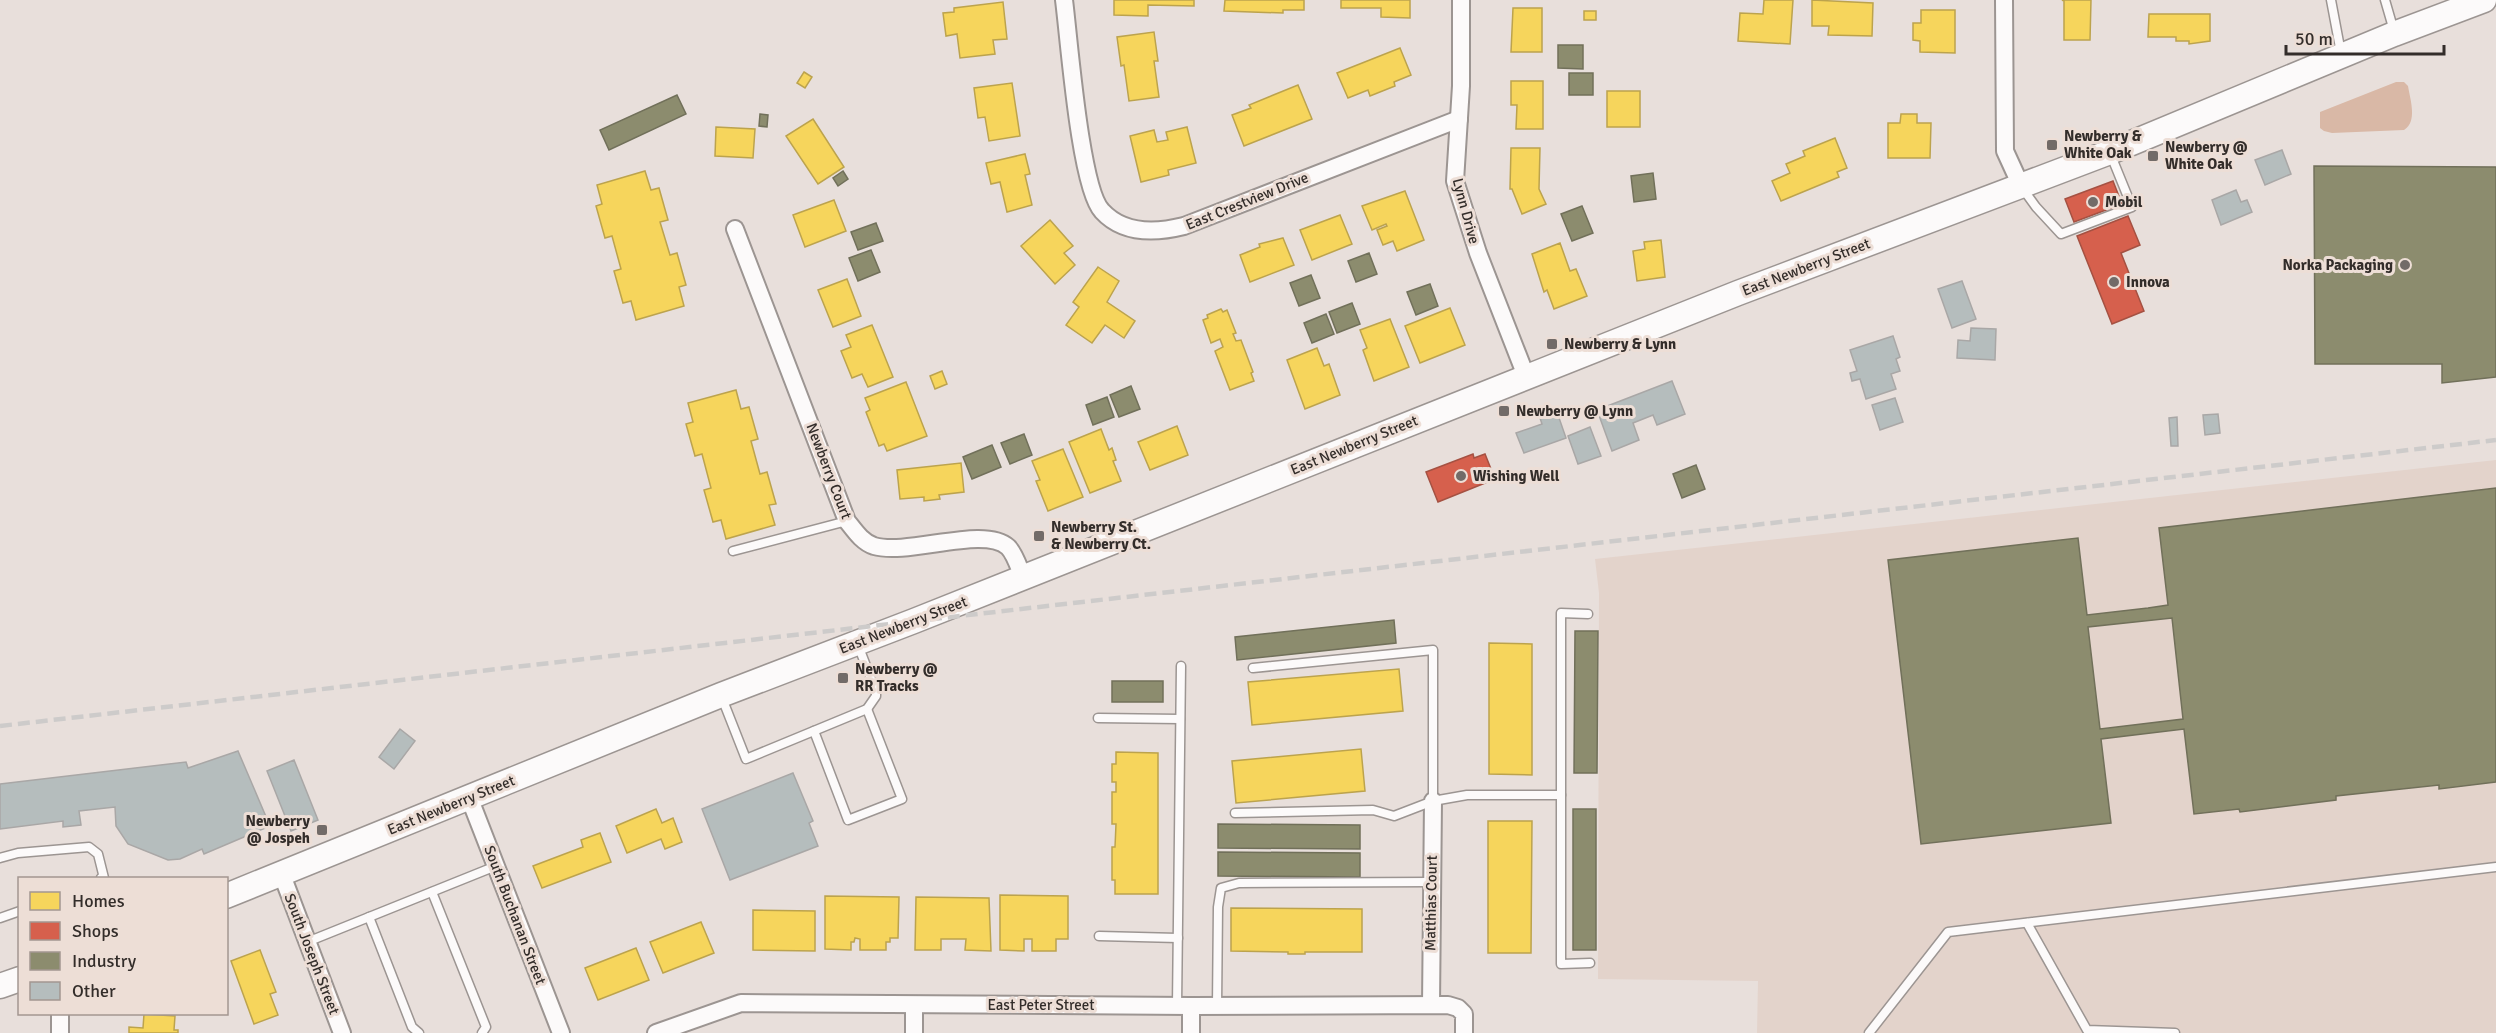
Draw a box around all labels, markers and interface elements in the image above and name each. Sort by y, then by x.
scale bar [2286,18,2444,56]
text: 50 m [2295,28,2333,50]
place label: Newberry & White Oak [2064,127,2142,162]
marker: Newberry & White Oak [2045,138,2059,152]
place label: Newberry @ White Oak [2165,138,2248,173]
marker: Newberry @ White Oak [2146,149,2160,163]
street label: East Crestview Drive [1183,168,1311,234]
street label: Lynn Drive [1449,176,1483,246]
place label: Mobil [2105,193,2143,211]
marker: Mobil [2086,195,2100,209]
street label: East Newberry Street [1739,234,1873,300]
place label: Norka Packaging [2282,256,2393,274]
marker: Norka Packaging [2398,258,2412,272]
place label: Innova [2126,273,2170,291]
marker: Innova [2107,275,2121,289]
place label: Newberry & Lynn [1564,335,1676,353]
marker: Newberry & Lynn [1545,337,1559,351]
place label: Newberry @ Lynn [1516,402,1633,420]
marker: Newberry @ Lynn [1497,404,1511,418]
street label: East Newberry Street [1288,411,1420,479]
street label: Newberry Court [802,420,856,522]
place label: Wishing Well [1473,467,1560,485]
marker: Wishing Well [1454,469,1468,483]
place label: Newberry St. & Newberry Ct. [1051,518,1151,553]
marker: Newberry St. & Newberry Ct. [1032,529,1046,543]
street label: East Newberry Street [836,592,970,658]
place label: Newberry @ RR Tracks [855,660,938,695]
marker: Newberry @ RR Tracks [836,671,850,685]
street label: East Newberry Street [385,771,517,839]
place label: Newberry @ Jospeh [246,812,311,847]
marker: Newberry @ Jospeh [315,823,329,837]
street label: South Buchanan Street [480,843,550,987]
street label: Matthias Court [1421,855,1441,951]
legend [18,877,228,1015]
text: Homes [72,890,125,912]
street label: South Joseph Street [281,891,343,1017]
text: Shops [72,920,119,942]
text: Industry [72,950,137,972]
text: Other [72,980,116,1002]
street label: East Peter Street [987,996,1095,1014]

